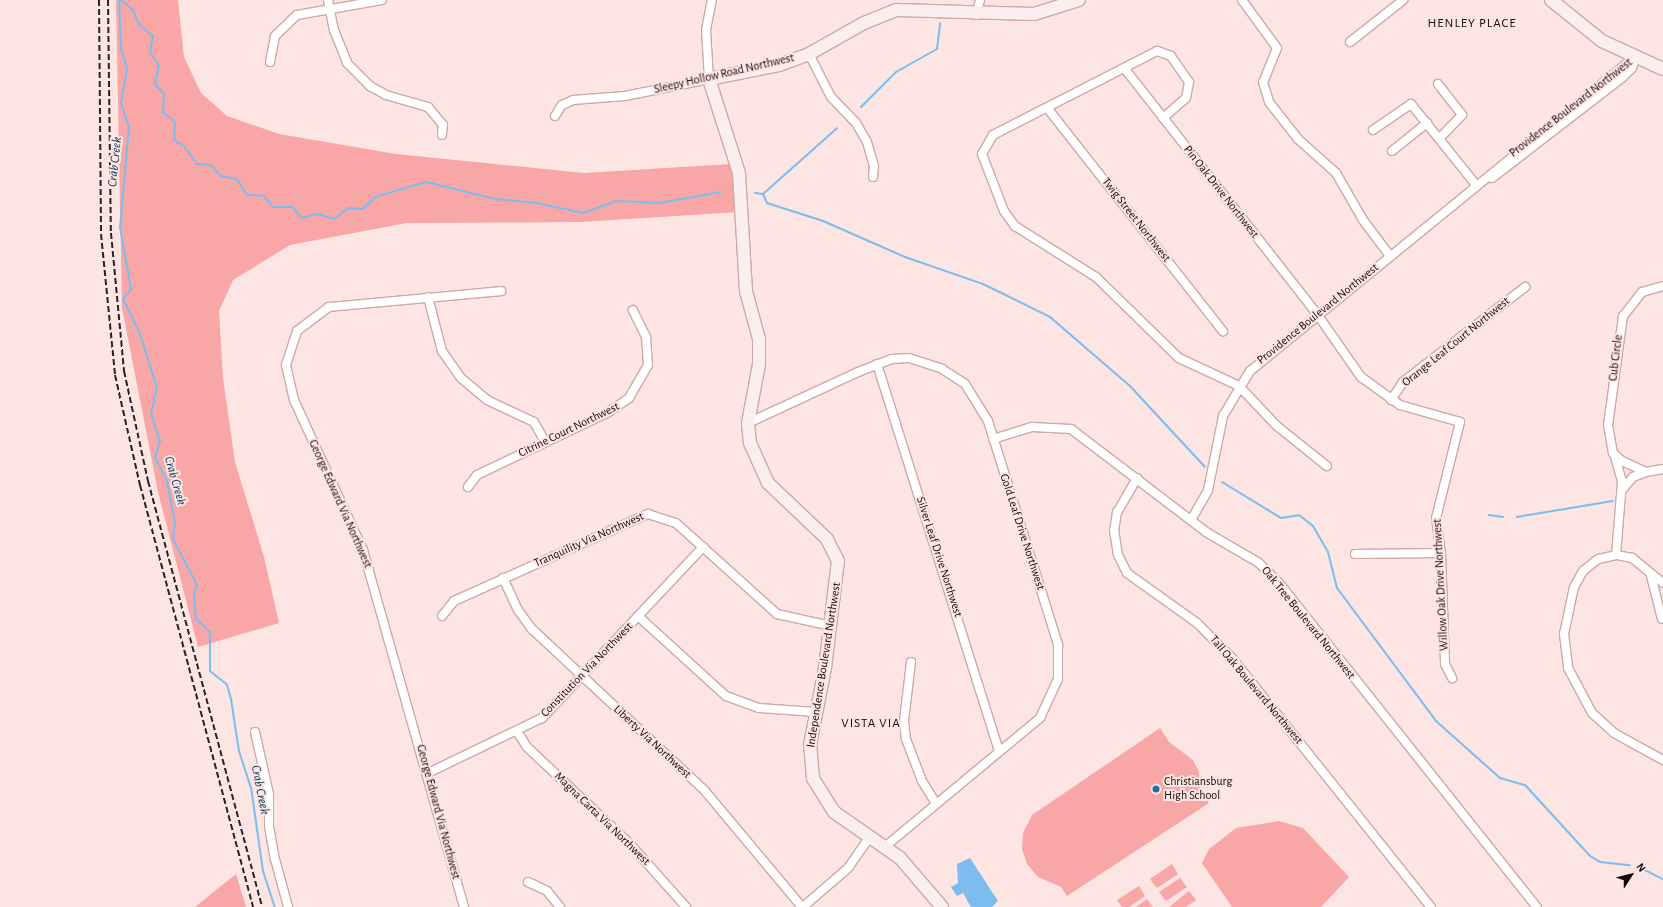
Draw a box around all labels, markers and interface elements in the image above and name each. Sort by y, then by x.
district label: HENLEY PLACE [1427,16,1517,32]
street label: Sleepy Hollow Road Northwest [653,51,795,97]
street label: Providence Boulevard Northwest [1507,56,1635,160]
water label: Crab Creek [106,136,126,188]
street label: Pin Oak Drive Northwest [1180,143,1262,241]
street label: Twig Street Northwest [1099,175,1173,265]
street label: Providence Boulevard Northwest [1254,261,1382,367]
street label: Orange Leaf Court Northwest [1399,294,1513,390]
street label: Cub Circle [1606,334,1626,382]
street label: Citrine Court Northwest [516,399,622,461]
street label: George Edward Via Northwest [305,438,375,570]
water label: Crab Creek [160,455,188,507]
street label: Gold Leaf Drive Northwest [996,472,1048,592]
street label: Silver Leaf Drive Northwest [913,495,965,619]
street label: Tranquility Via Northwest [532,509,646,571]
street label: Willow Oak Drive Northwest [1430,519,1452,651]
street label: Oak Tree Boulevard Northwest [1258,564,1358,682]
street label: Independence Boulevard Northwest [804,581,844,749]
street label: Constitution Via Northwest [538,620,636,720]
street label: Tall Oak Boulevard Northwest [1206,633,1306,747]
street label: Liberty Via Northwest [610,702,694,782]
district label: VISTA VIA [841,716,901,732]
street label: George Edward Via Northwest [413,743,463,881]
water label: Crab Creek [247,764,271,816]
street label: Magna Carta Via Northwest [551,769,653,869]
place label: Christiansburg High School [1164,775,1232,803]
marker: Christiansburg High School [1151,784,1161,794]
north arrow [1611,855,1651,895]
text: N [1634,861,1648,874]

